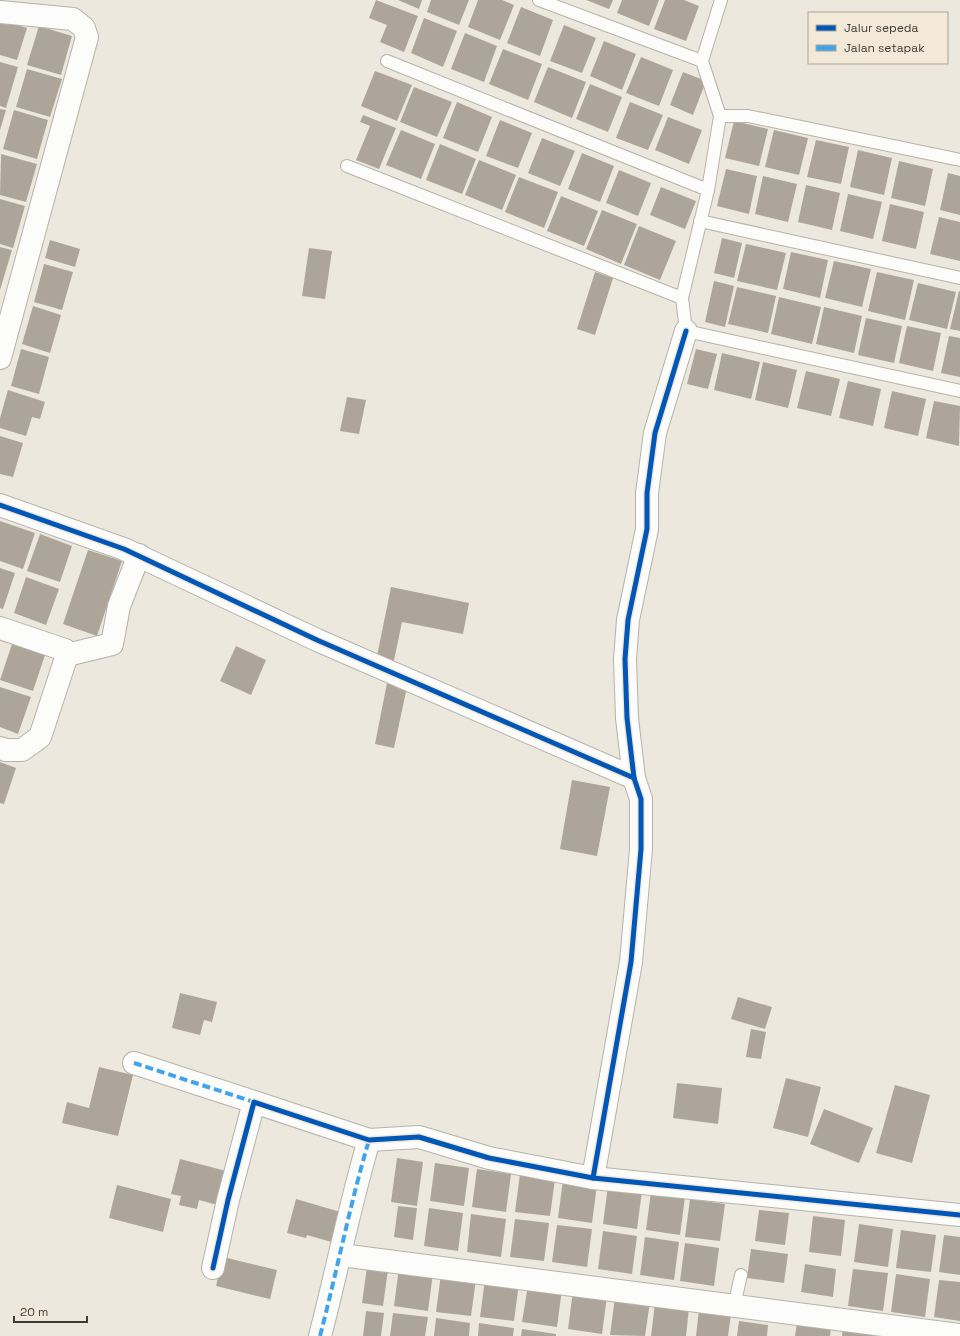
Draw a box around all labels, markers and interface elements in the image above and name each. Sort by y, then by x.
legend [808,12,948,64]
text: Jalur sepeda [844,20,919,36]
text: Jalan setapak [844,40,925,56]
scale bar [14,1298,87,1324]
text: 20 m [20,1304,48,1320]

